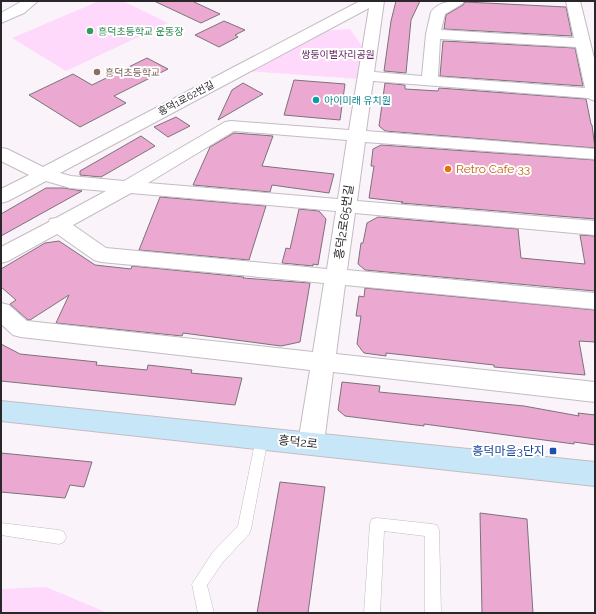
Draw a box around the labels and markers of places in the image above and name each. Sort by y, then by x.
marker: 흥덕초등학교 운동장 [85,26,95,36]
place label: 흥덕초등학교 운동장 [98,26,183,37]
marker: 흥덕초등학교 [92,67,102,77]
place label: 흥덕초등학교 [105,67,160,78]
marker: 아이미래 유치원 [311,95,321,105]
place label: 아이미래 유치원 [324,95,391,106]
place label: Retro Cafe 33 [456,162,530,176]
marker: Retro Cafe 33 [443,164,453,174]
place label: 흥덕마을3단지 [472,444,545,458]
marker: 흥덕마을3단지 [548,446,558,456]

